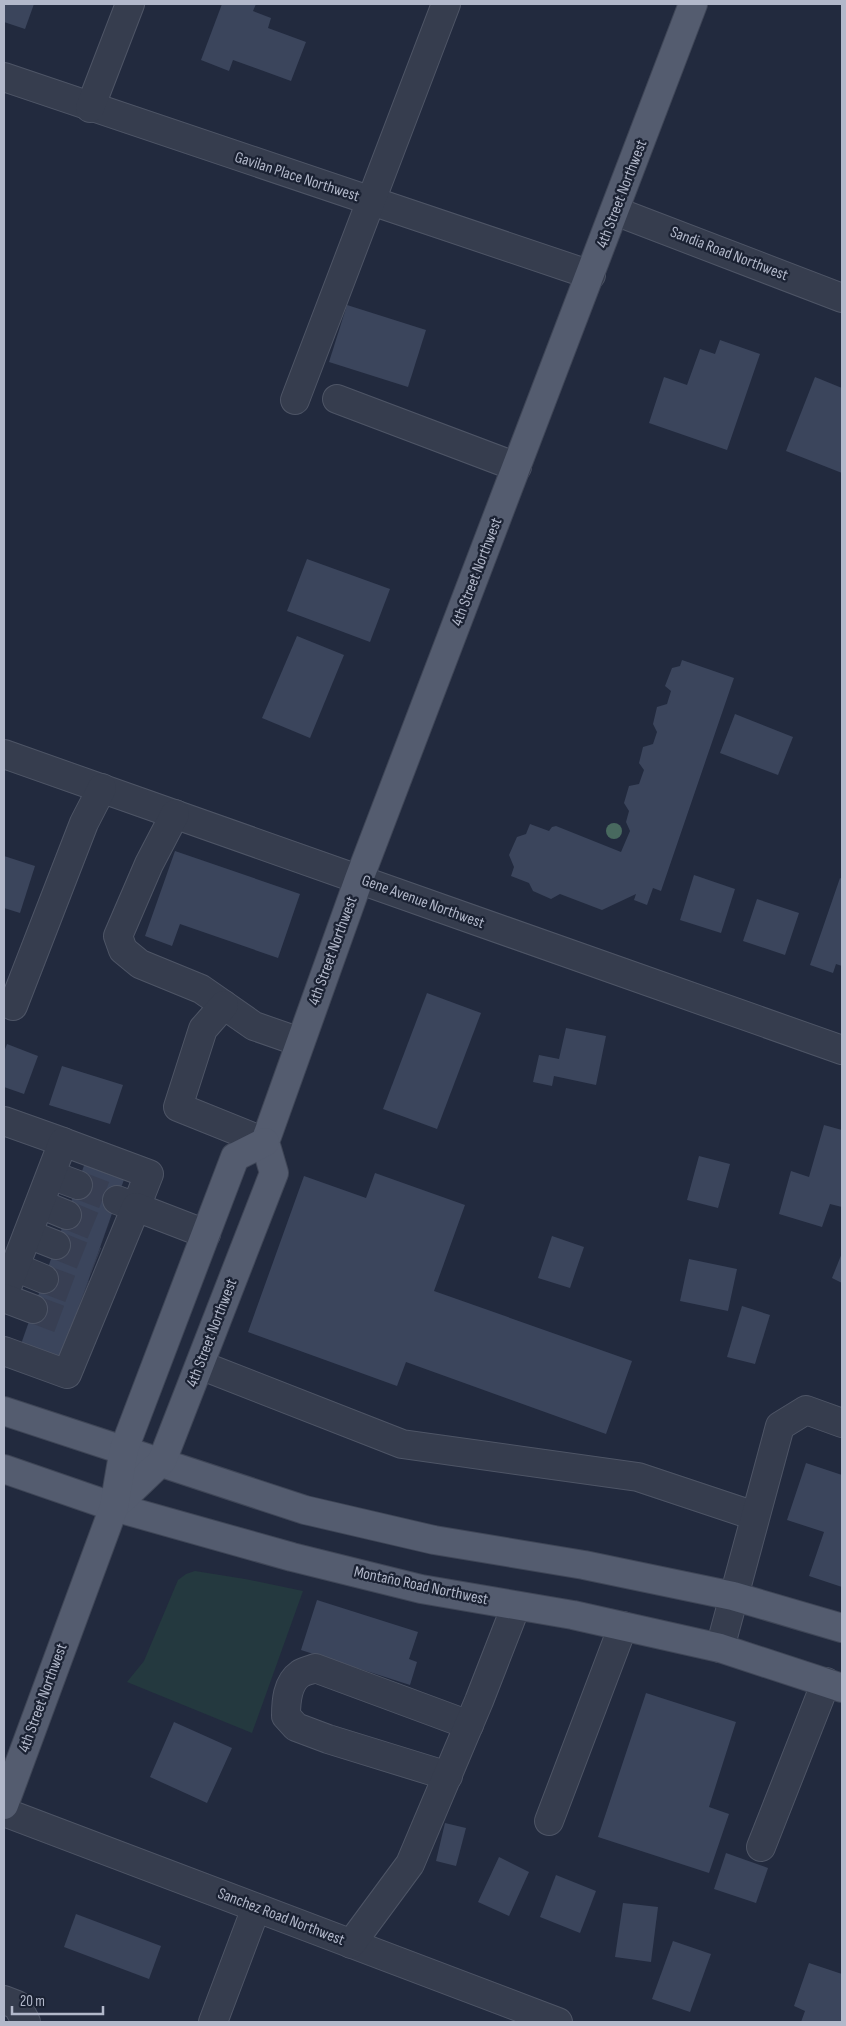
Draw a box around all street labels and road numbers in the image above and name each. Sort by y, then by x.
street label: 4th Street Northwest [593,137,651,251]
street label: Gavilan Place Northwest [232,148,362,206]
street label: Sandia Road Northwest [667,223,791,285]
street label: 4th Street Northwest [448,515,506,629]
street label: Gene Avenue Northwest [359,871,487,933]
street label: 4th Street Northwest [304,894,362,1008]
street label: 4th Street Northwest [183,1276,241,1390]
street label: Montaño Road Northwest [352,1563,490,1610]
street label: 4th Street Northwest [14,1641,72,1755]
street label: Sanchez Road Northwest [215,1884,347,1950]

